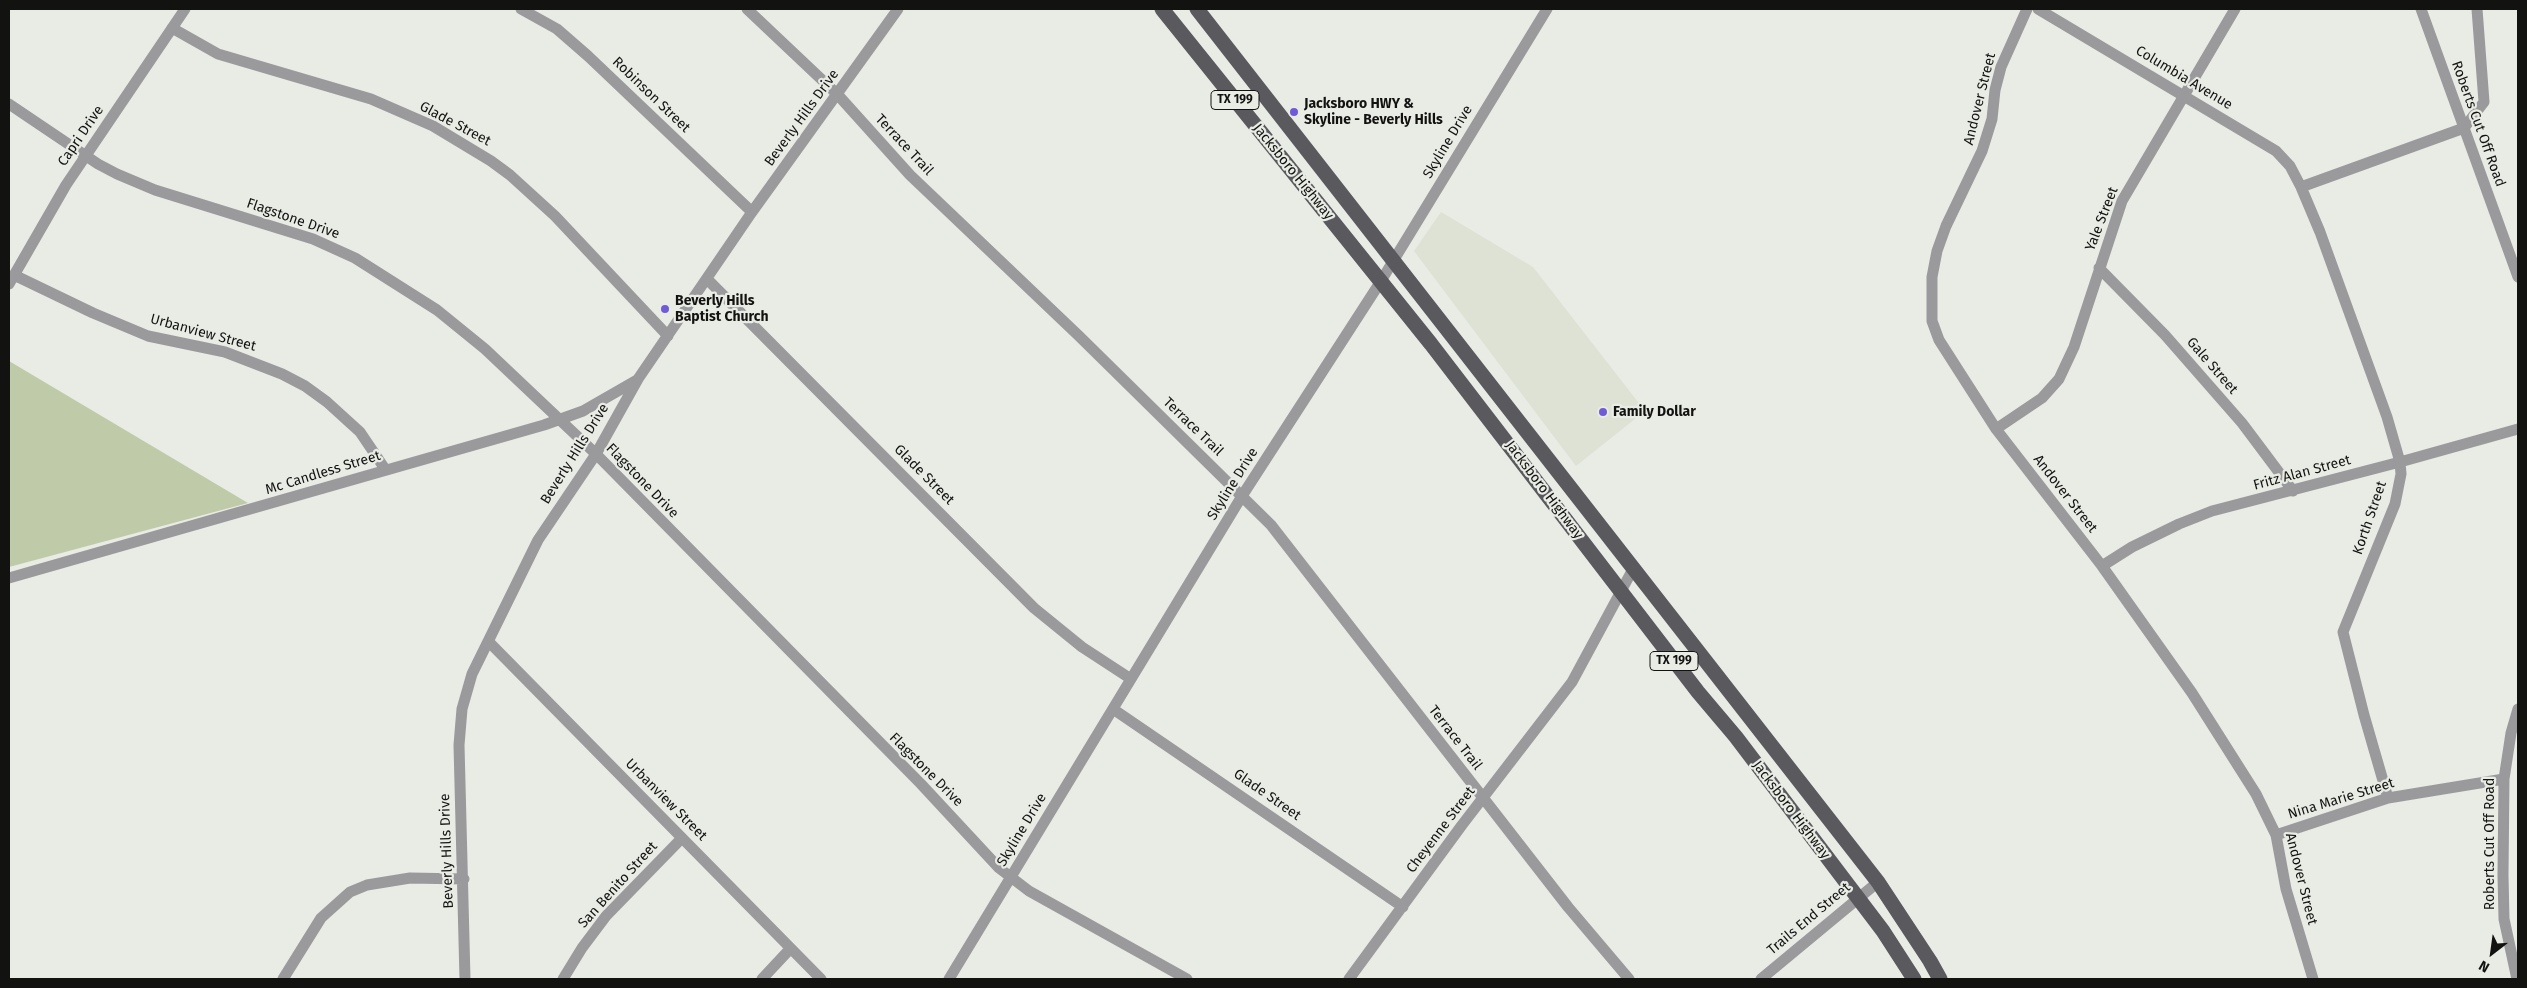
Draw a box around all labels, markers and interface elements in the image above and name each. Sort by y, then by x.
street label: Columbia Avenue [2133,42,2235,114]
street label: Andover Street [1960,51,2000,147]
street label: Robinson Street [609,54,693,136]
street label: Roberts Cut Off Road [2447,59,2509,189]
street label: Beverly Hills Drive [761,66,843,170]
road number: TX 199 [1211,90,1259,110]
place label: Jacksboro HWY & Skyline - Beverly Hills [1304,96,1443,128]
street label: Glade Street [417,98,493,150]
street label: Capri Drive [55,102,107,170]
street label: Skyline Drive [1420,102,1476,182]
marker: Jacksboro HWY & Skyline - Beverly Hills [1288,106,1300,118]
street label: Terrace Trail [872,111,936,179]
street label: Jacksboro Highway [1249,121,1337,223]
street label: Yale Street [2082,185,2122,253]
street label: Flagstone Drive [244,195,342,243]
place label: Beverly Hills Baptist Church [675,293,768,326]
marker: Beverly Hills Baptist Church [659,303,671,315]
street label: Urbanview Street [148,311,258,355]
street label: Gale Street [2183,334,2241,398]
street label: Terrace Trail [1159,394,1227,460]
street label: Beverly Hills Drive [537,401,613,507]
place label: Family Dollar [1613,404,1696,420]
marker: Family Dollar [1597,406,1609,418]
street label: Jacksboro Highway [1502,438,1586,542]
street label: Flagstone Drive [602,440,682,522]
street label: Glade Street [890,441,958,509]
street label: Skyline Drive [1204,445,1262,523]
street label: Mc Candless Street [263,448,383,498]
street label: Andover Street [2029,452,2101,536]
street label: Fritz Alan Street [2251,452,2353,494]
street label: Korth Street [2350,479,2390,557]
road number: TX 199 [1650,651,1698,670]
street label: Terrace Trail [1425,702,1485,774]
street label: Flagstone Drive [886,730,966,810]
street label: Urbanview Street [622,756,710,844]
street label: Jacksboro Highway [1749,758,1833,862]
street label: Glade Street [1230,766,1304,824]
street label: Nina Marie Street [2286,775,2396,823]
street label: Roberts Cut Off Road [2482,778,2498,910]
street label: Cheyenne Street [1403,784,1479,876]
street label: Skyline Drive [994,790,1050,870]
street label: Beverly Hills Drive [437,793,457,909]
street label: Andover Street [2281,831,2321,927]
street label: San Benito Street [575,838,661,932]
street label: Trails End Street [1764,879,1854,959]
north arrow [2467,928,2517,978]
text: N [2476,957,2493,976]

